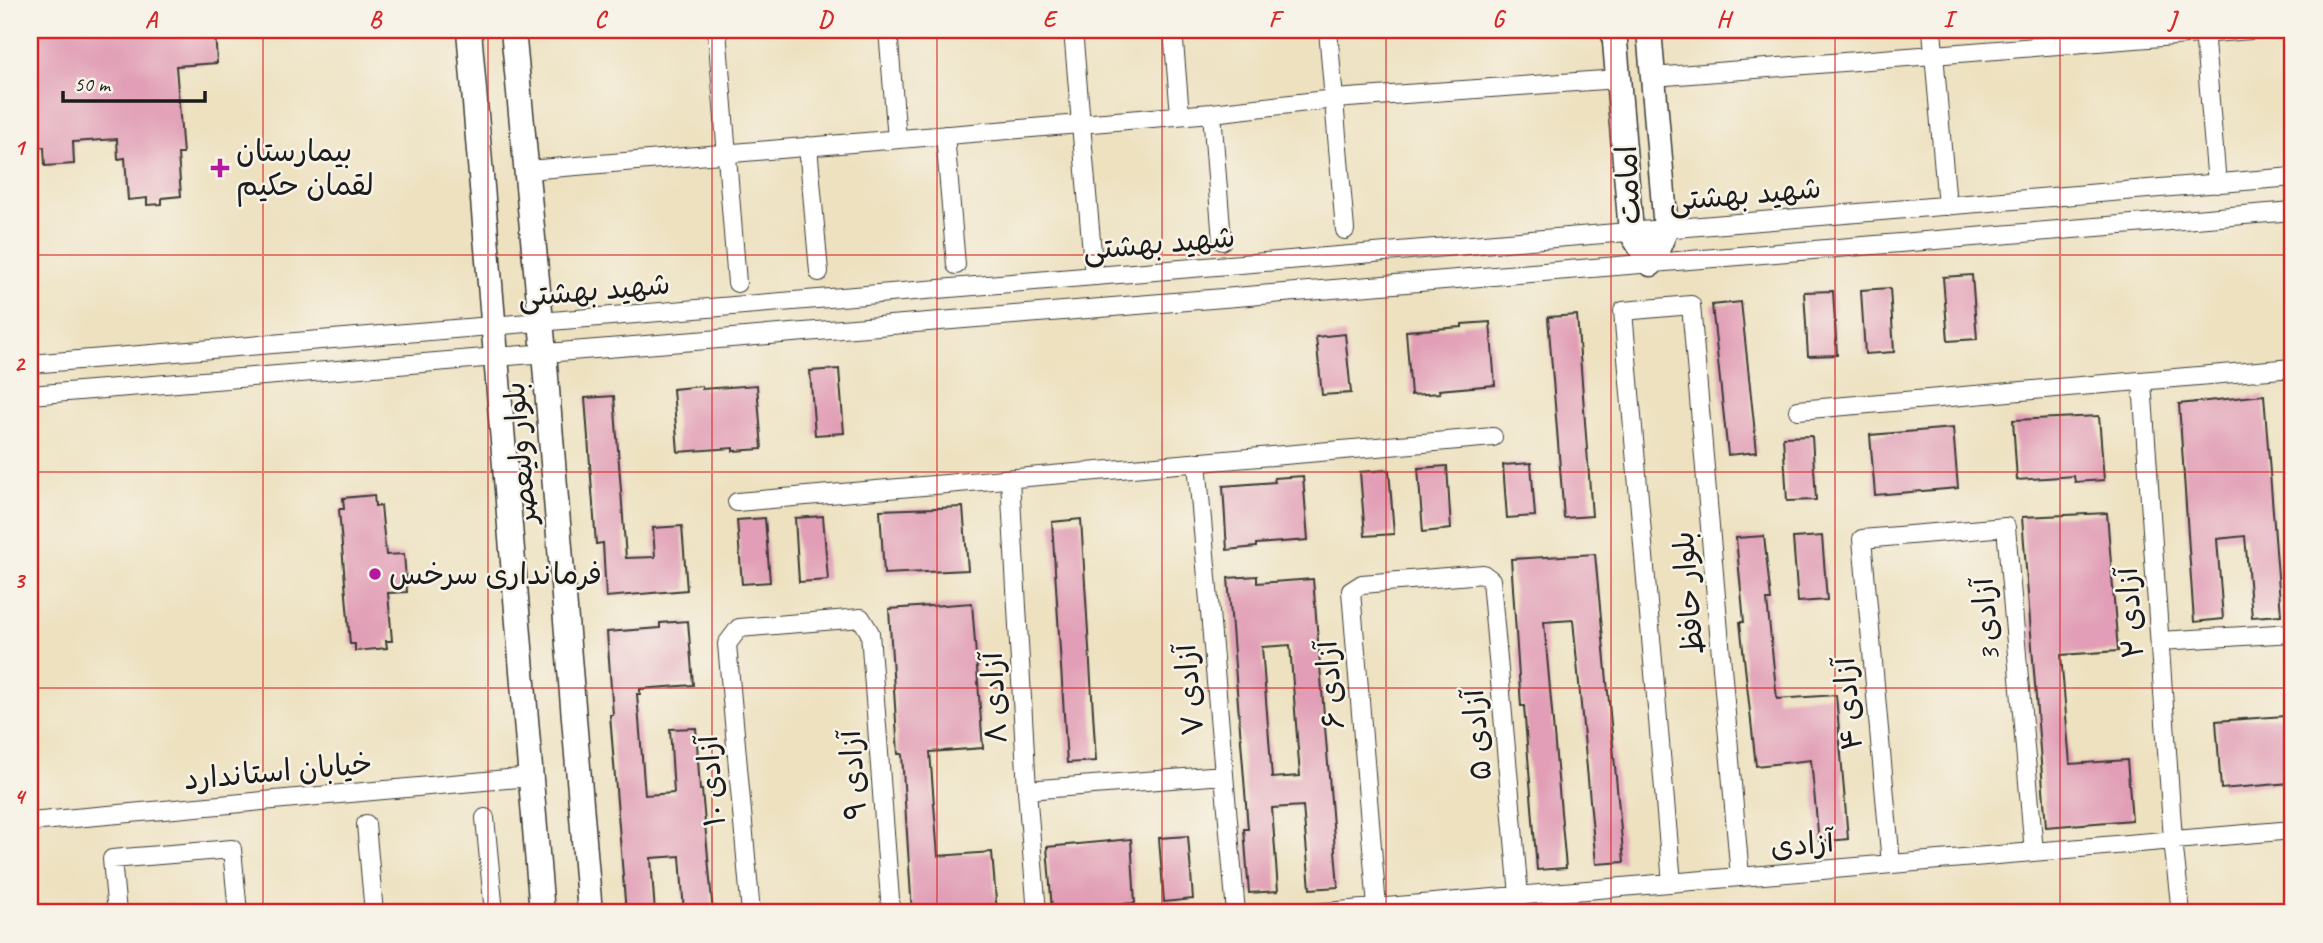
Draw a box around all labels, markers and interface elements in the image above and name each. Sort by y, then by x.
text: A [145,5,159,34]
text: B [369,5,383,34]
text: C [595,5,609,34]
text: D [818,5,834,34]
text: E [1043,5,1059,34]
text: F [1269,5,1285,34]
text: G [1492,5,1507,34]
text: H [1716,5,1734,34]
text: I [1943,5,1958,34]
text: J [2166,5,2179,34]
scale bar [63,60,205,104]
text: 50 m [74,71,112,97]
place label: بیمارستان لقمان حکیم [236,132,374,207]
text: 1 [14,133,27,162]
street label: امامت [1607,144,1649,226]
marker: بیمارستان لقمان حکیم [210,158,230,178]
street label: شهید بهشتی [1667,168,1823,220]
street label: شهید بهشتی [1081,217,1237,269]
street label: شهید بهشتی [516,264,672,316]
text: 2 [14,349,27,378]
street label: بلوار ولیعصر [495,380,545,529]
street label: بلوار حافظ [1664,530,1712,656]
place label: فرمانداری سرخس [389,555,602,593]
street label: آزادی ۲ [2108,565,2152,660]
text: 3 [14,566,27,595]
marker: فرمانداری سرخس [367,566,383,582]
street label: آزادی 3 [1963,575,2009,664]
street label: آزادی ۶ [1307,637,1353,731]
street label: آزادی ۷ [1166,641,1212,737]
street label: آزادی ۸ [973,650,1015,745]
street label: آزادی ۴ [1825,654,1871,752]
street label: آزادی ۵ [1454,686,1500,782]
street label: آزادی ۹ [831,727,875,821]
street label: آزادی ۱۰ [688,732,734,828]
street label: خیابان استاندارد [182,744,374,798]
text: 4 [14,782,27,811]
street label: آزادی [1769,822,1837,866]

